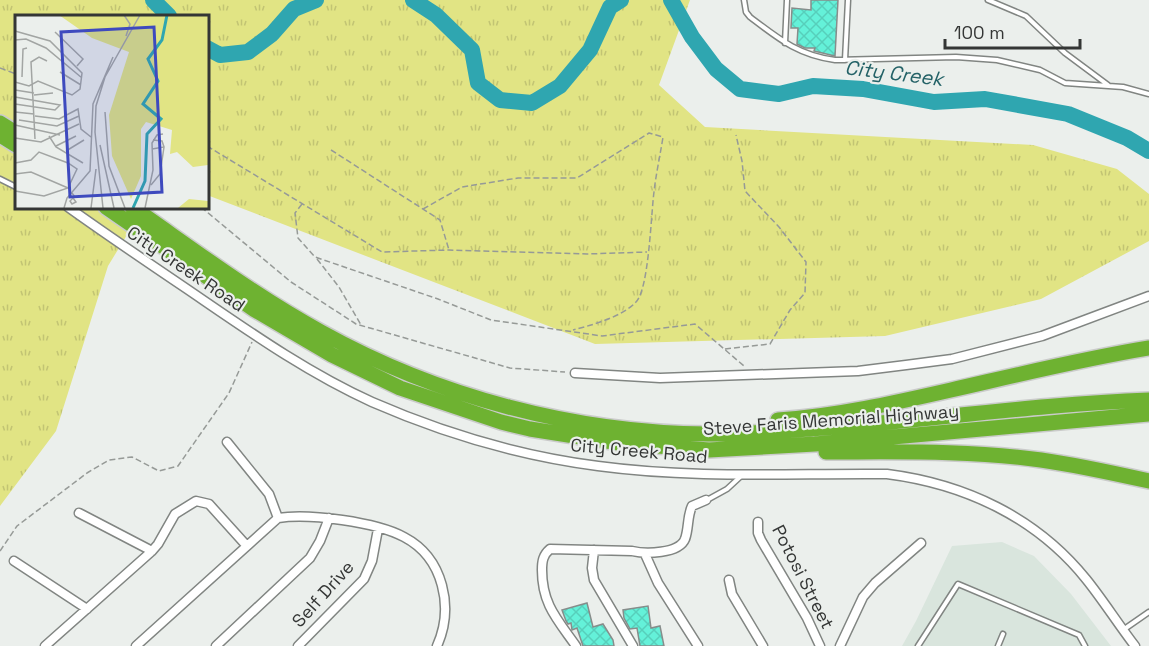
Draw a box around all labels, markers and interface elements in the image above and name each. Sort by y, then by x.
scale bar [945,12,1080,50]
inset map [15,15,208,208]
text: 100 m [954,21,1005,44]
water label: City Creek [843,54,947,92]
street label: City Creek Road [123,221,250,317]
street label: Steve Faris Memorial Highway [702,399,960,440]
street label: City Creek Road [569,433,709,468]
street label: Potosi Street [767,521,840,633]
street label: Self Drive [287,556,359,632]

